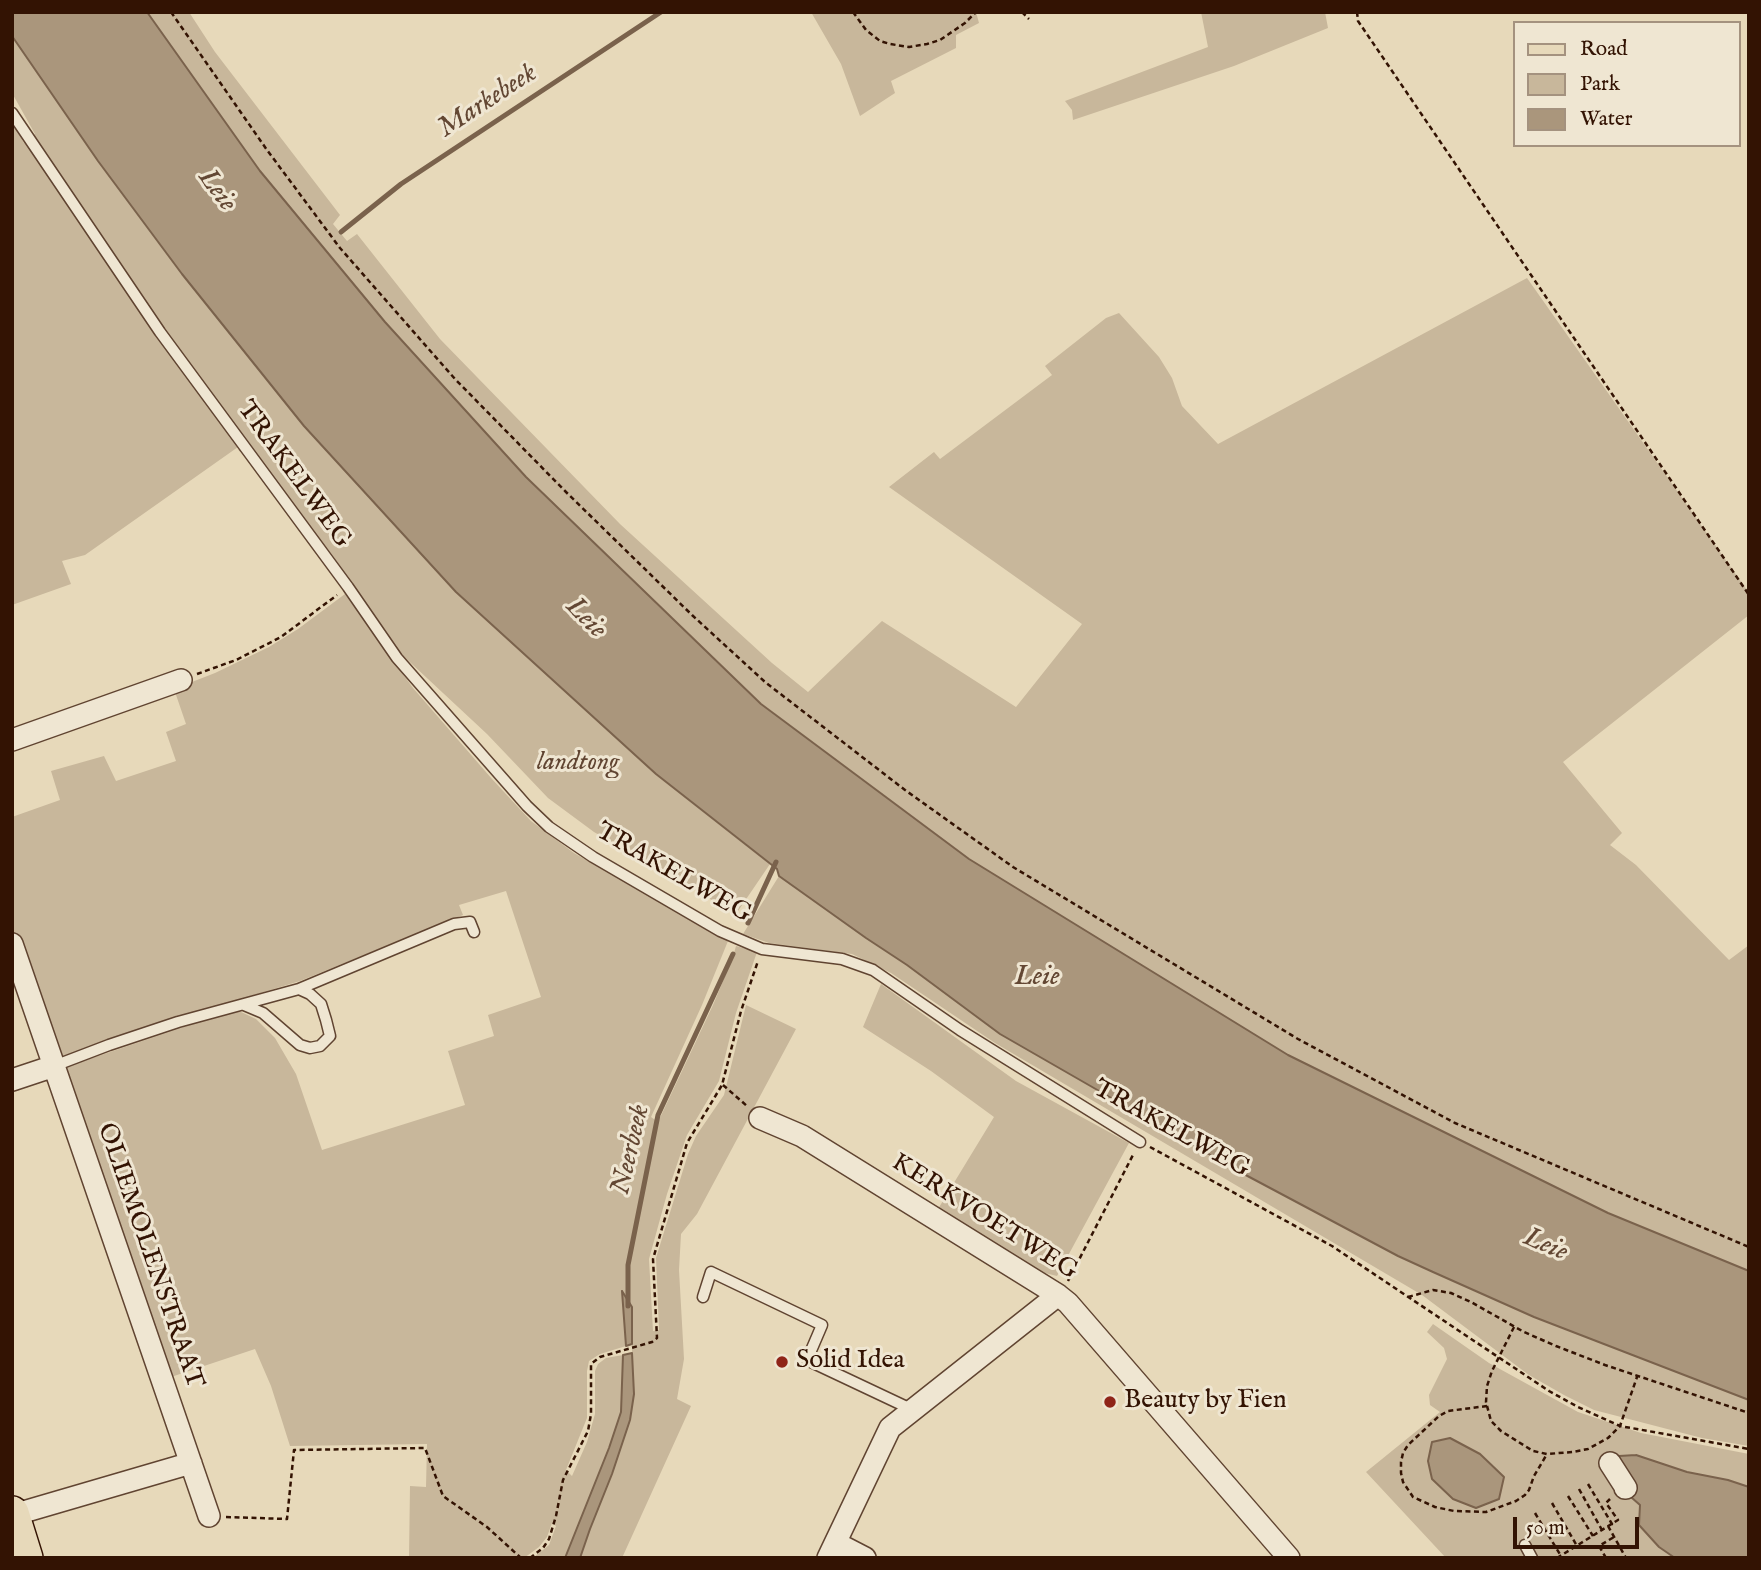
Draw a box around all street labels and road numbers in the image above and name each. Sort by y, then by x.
street label: TRAKELWEG [229,395,357,555]
street label: TRAKELWEG [590,817,756,931]
street label: TRAKELWEG [1087,1074,1255,1186]
street label: OLIEMOLENSTRAAT [89,1119,209,1393]
street label: KERKVOETWEG [885,1148,1083,1288]

